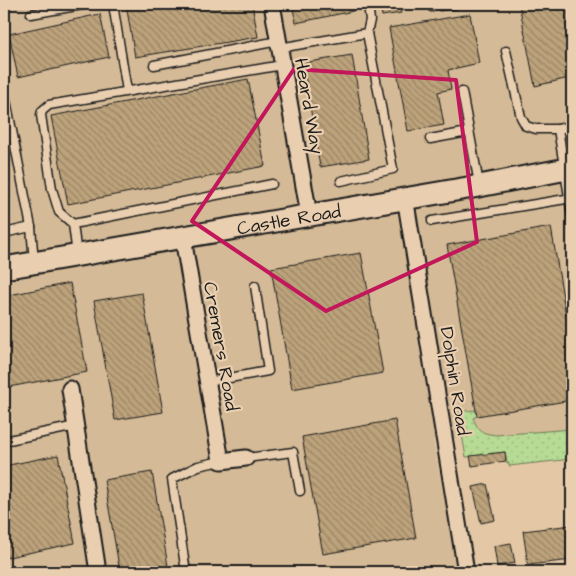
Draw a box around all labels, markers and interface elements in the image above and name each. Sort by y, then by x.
street label: Heard Way [286,56,330,157]
street label: Castle Road [235,198,343,243]
street label: Cremers Road [196,280,245,413]
street label: Dolphin Road [433,325,476,438]

